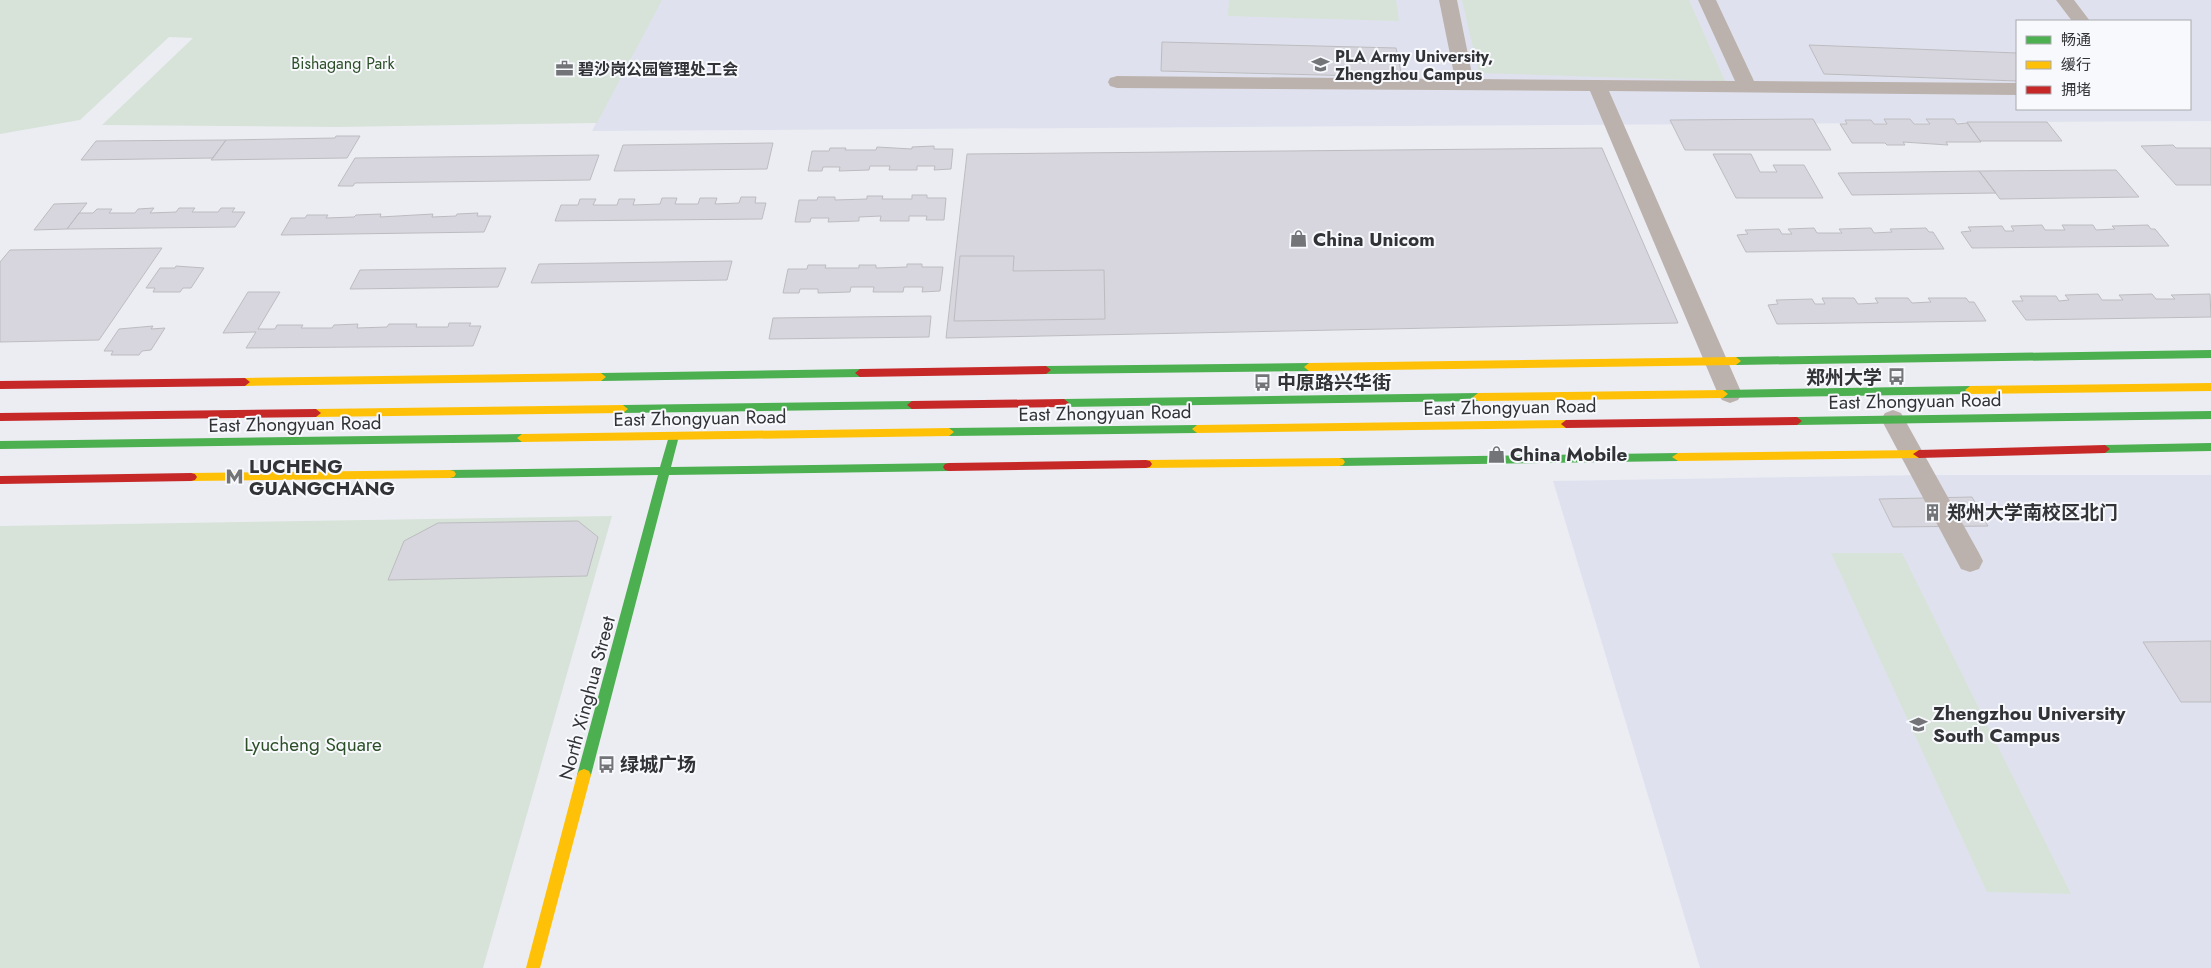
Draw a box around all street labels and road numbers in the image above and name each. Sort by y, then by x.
street label: East Zhongyuan Road [1828,386,2002,416]
street label: East Zhongyuan Road [1423,392,1597,422]
street label: East Zhongyuan Road [1018,398,1192,428]
street label: East Zhongyuan Road [613,403,787,433]
street label: East Zhongyuan Road [208,409,382,439]
street label: North Xinghua Street [552,613,622,783]

